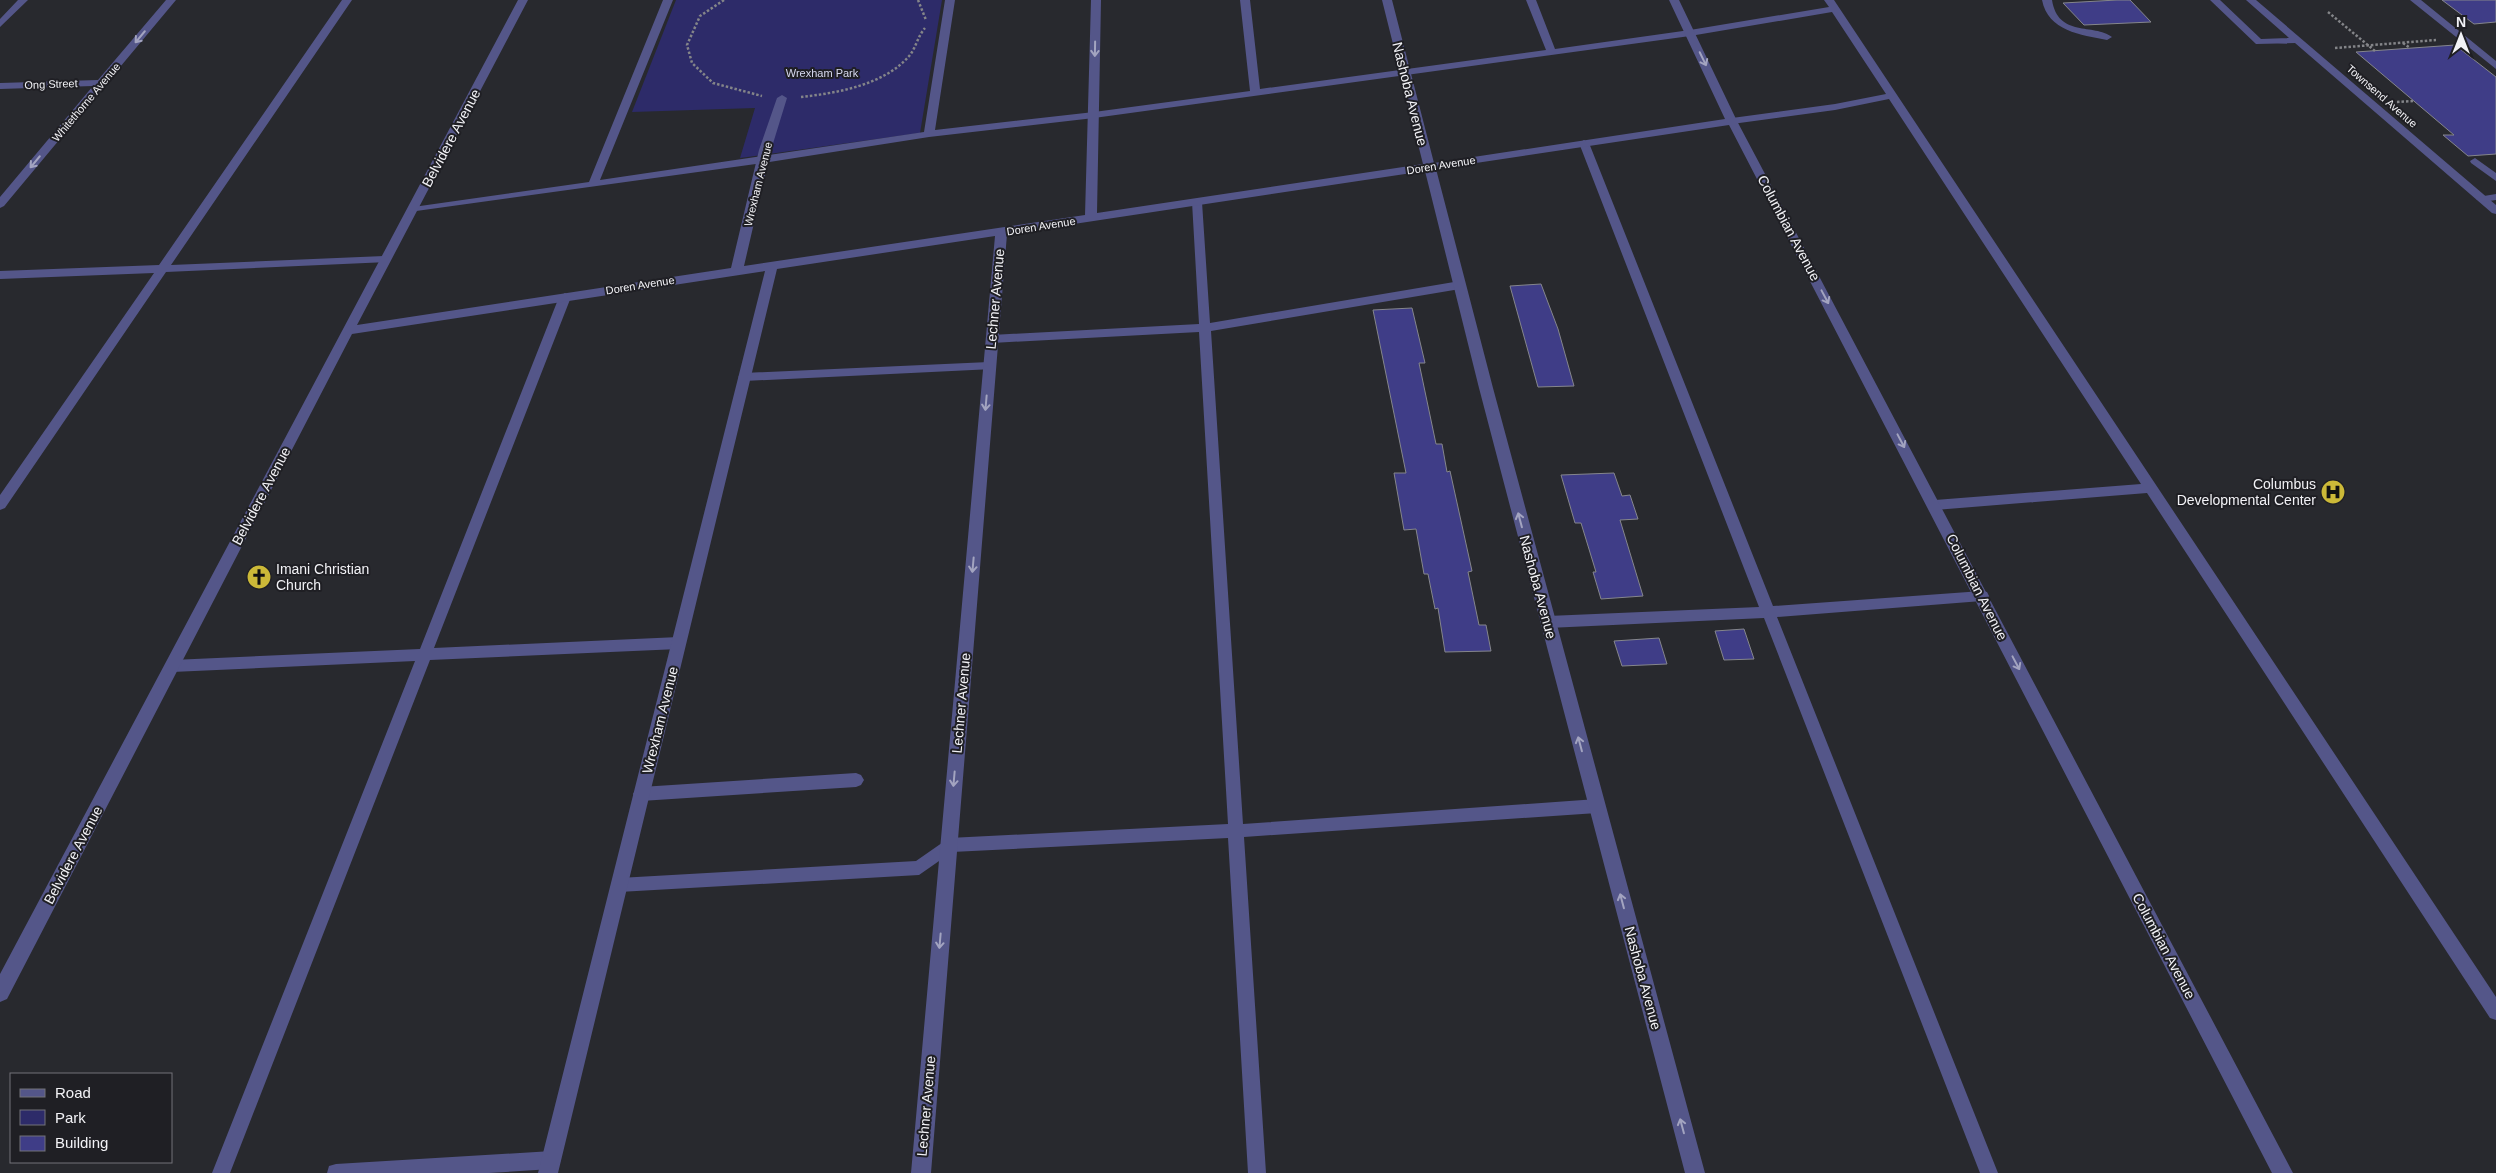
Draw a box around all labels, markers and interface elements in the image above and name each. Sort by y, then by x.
north arrow [2436,10,2486,60]
text: N [2456,14,2466,30]
one-way arrow [134,31,145,44]
one-way arrow [1090,40,1100,56]
street label: Nashoba Avenue [1389,40,1431,148]
one-way arrow [1698,52,1708,67]
street label: Whitethorne Avenue [50,60,122,144]
street label: Townsend Avenue [2344,62,2420,130]
park label: Wrexham Park [786,67,859,79]
street label: Ong Street [24,77,78,91]
street label: Belvidere Avenue [418,86,484,190]
street label: Wrexham Avenue [742,141,774,227]
street label: Doren Avenue [1406,154,1476,176]
one-way arrow [30,155,41,168]
street label: Columbian Avenue [1754,172,1824,284]
street label: Doren Avenue [1006,215,1076,237]
street label: Lechner Avenue [983,248,1007,350]
street label: Doren Avenue [605,274,675,296]
one-way arrow [1820,290,1830,305]
one-way arrow [982,394,991,410]
one-way arrow [1897,433,1906,448]
street label: Belvidere Avenue [228,444,294,548]
place label: Columbus Developmental Center [2177,476,2316,508]
hospital icon: Columbus Developmental Center [2320,479,2346,505]
one-way arrow [1515,512,1525,528]
street label: Columbian Avenue [1943,531,2011,643]
street label: Nashoba Avenue [1517,534,1560,641]
one-way arrow [968,556,977,572]
place label: Imani Christian Church [276,561,369,593]
church icon: Imani Christian Church [246,564,272,590]
street label: Lechner Avenue [949,652,973,754]
one-way arrow [2012,655,2022,670]
street label: Wrexham Avenue [639,665,681,775]
one-way arrow [1575,737,1585,753]
one-way arrow [950,771,959,787]
street label: Belvidere Avenue [40,803,106,907]
street label: Columbian Avenue [2129,890,2199,1002]
one-way arrow [1617,894,1627,910]
street label: Nashoba Avenue [1622,925,1665,1032]
one-way arrow [936,932,945,948]
street label: Lechner Avenue [914,1055,938,1157]
legend [10,1073,172,1163]
text: Road [55,1084,91,1101]
text: Park [55,1109,86,1126]
one-way arrow [1677,1118,1686,1134]
text: Building [55,1134,108,1151]

